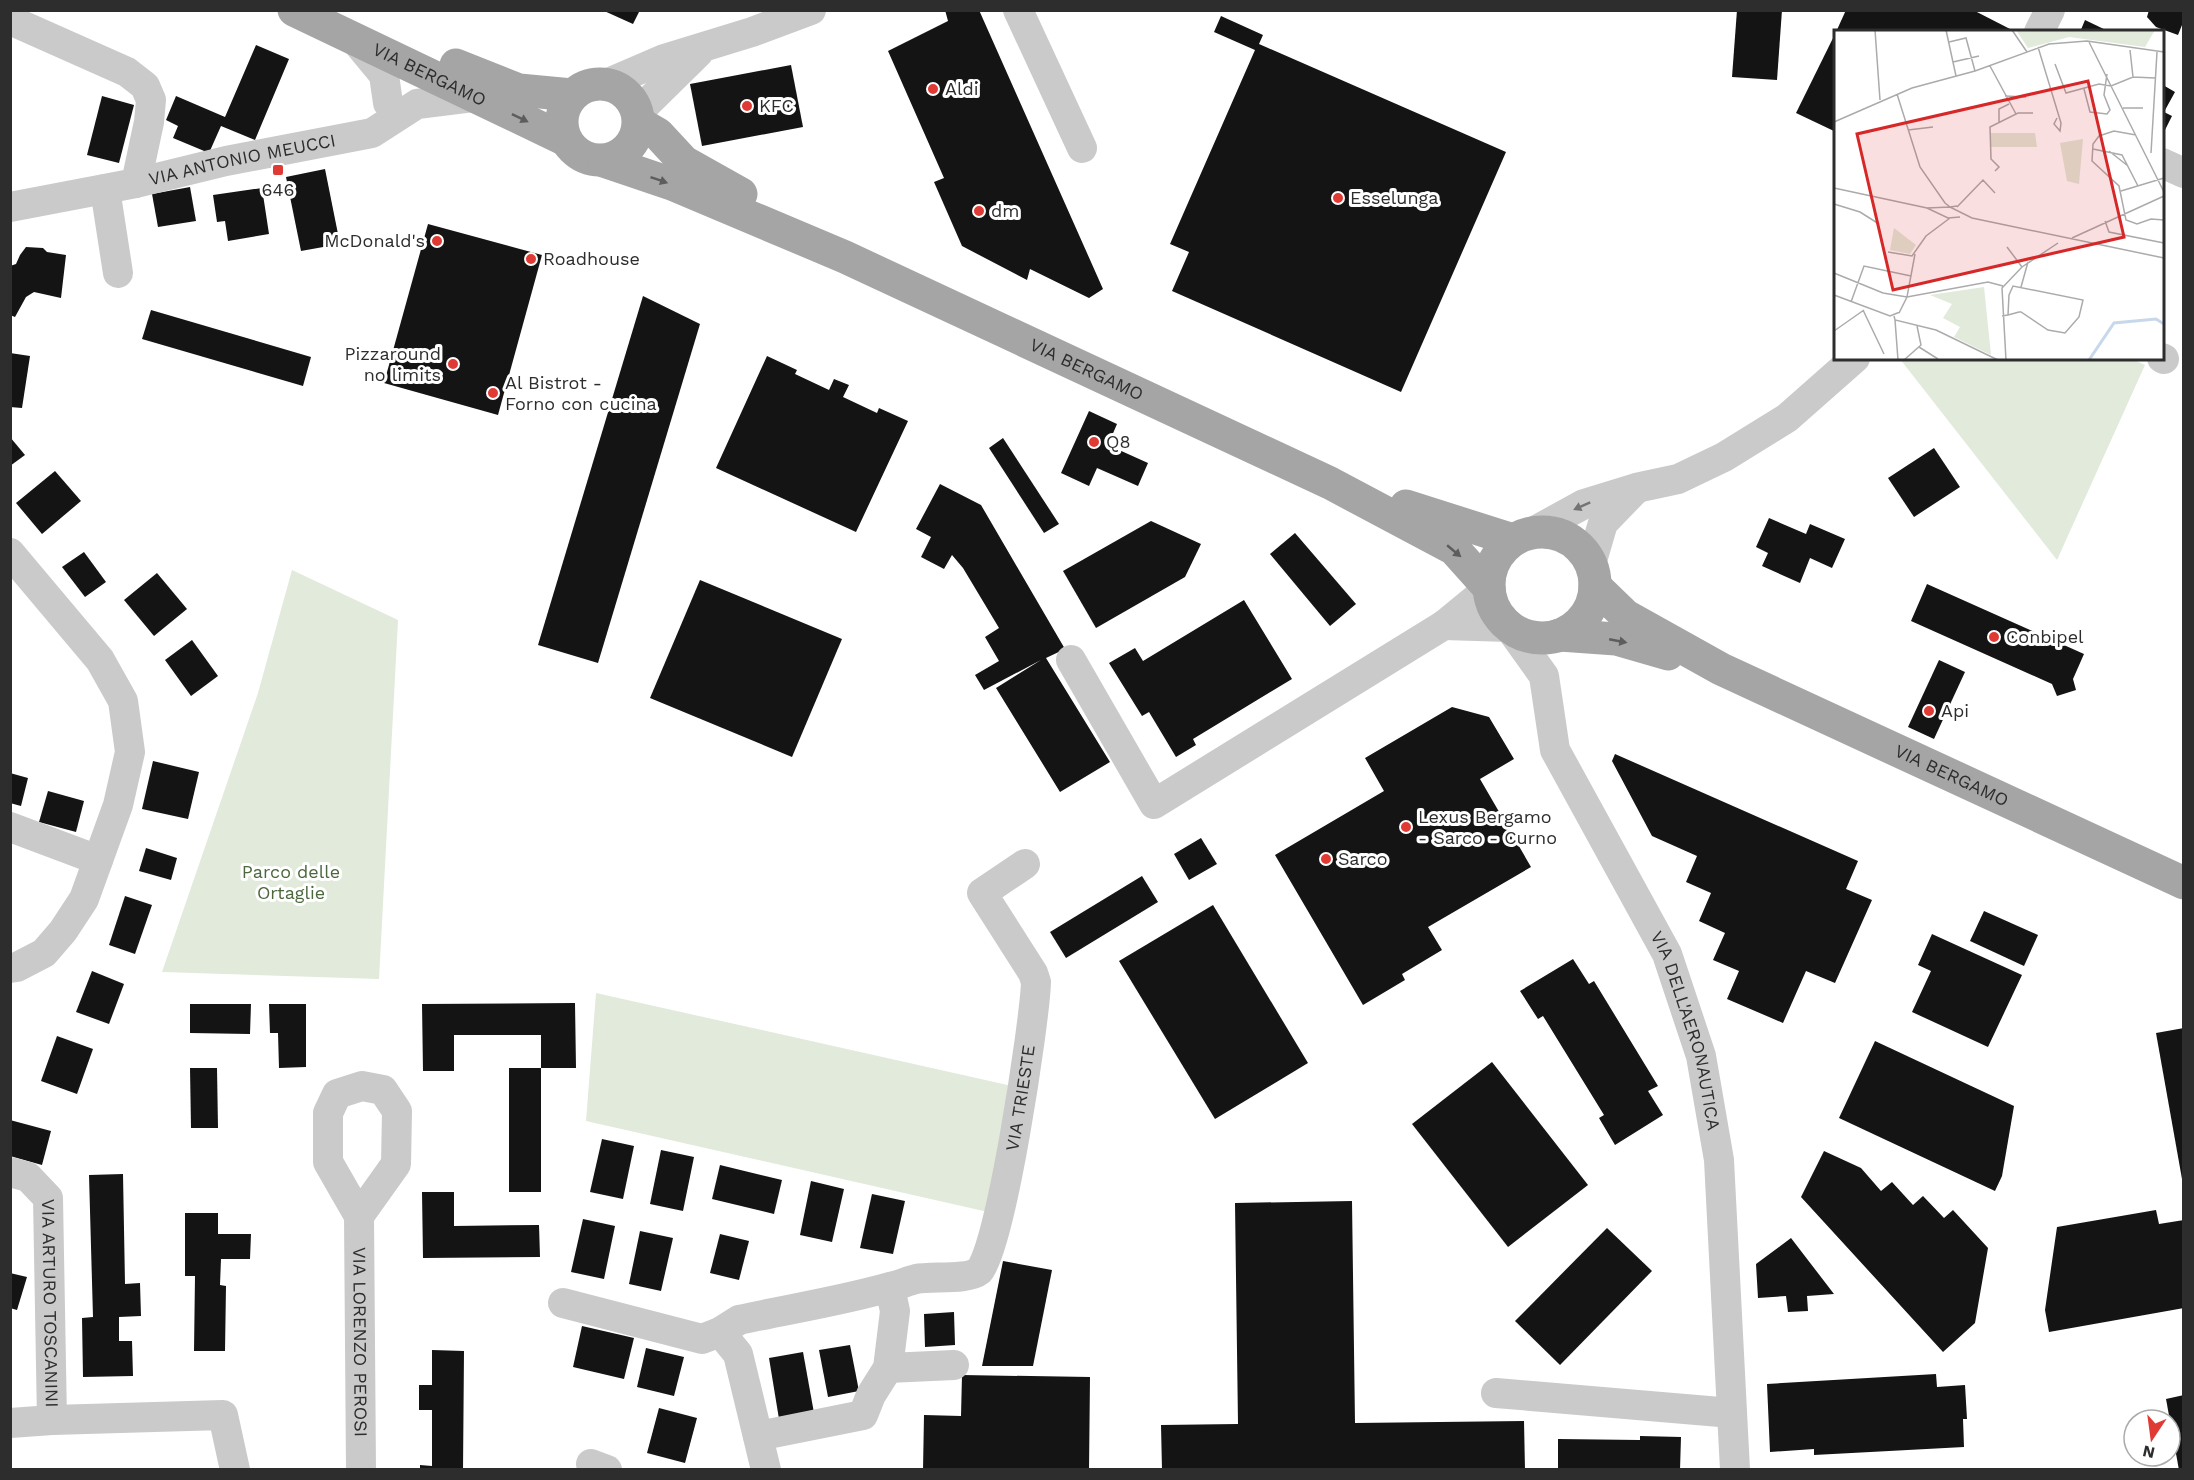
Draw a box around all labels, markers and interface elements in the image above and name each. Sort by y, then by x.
inset map [1834,30,2164,360]
street label: VIA BERGAMO [369,38,490,110]
place label: Aldi [945,78,978,99]
marker: Aldi [926,82,940,96]
place label: KFC [759,95,794,116]
marker: KFC [740,99,754,113]
one-way arrow [511,112,529,122]
street label: VIA ANTONIO MEUCCI [147,129,337,190]
marker: 646 [271,163,285,177]
one-way arrow [650,175,668,185]
place label: 646 [262,179,294,200]
place label: Esselunga [1350,187,1438,208]
marker: Esselunga [1331,191,1345,205]
place label: dm [991,200,1019,221]
marker: dm [972,204,986,218]
place label: McDonald's [324,230,425,251]
marker: McDonald's [430,234,444,248]
place label: Roadhouse [543,248,640,269]
marker: Roadhouse [524,252,538,266]
street label: VIA BERGAMO [1026,334,1147,405]
place label: Pizzaround no limits [344,343,441,385]
marker: Pizzaround no limits [446,357,460,371]
place label: Al Bistrot - Forno con cucina [505,372,657,414]
marker: Al Bistrot - Forno con cucina [486,386,500,400]
place label: Q8 [1106,431,1131,452]
marker: Q8 [1087,435,1101,449]
one-way arrow [1573,502,1590,511]
one-way arrow [1446,545,1462,558]
place label: Conbipel [2006,626,2084,647]
marker: Conbipel [1987,630,2001,644]
one-way arrow [1608,637,1627,646]
place label: Api [1941,700,1969,721]
marker: Api [1922,704,1936,718]
street label: VIA BERGAMO [1892,740,2012,811]
place label: Lexus Bergamo - Sarco - Curno [1418,806,1557,848]
marker: Lexus Bergamo - Sarco - Curno [1399,820,1413,834]
place label: Sarco [1338,848,1387,869]
marker: Sarco [1319,852,1333,866]
park label: Parco delle Ortaglie [242,861,340,903]
street label: VIA DELL'AERONAUTICA [1647,927,1725,1132]
street label: VIA TRIESTE [1001,1044,1039,1153]
street label: VIA ARTURO TOSCANINI [38,1199,63,1408]
street label: VIA LORENZO PEROSI [349,1247,372,1437]
north arrow [2122,1408,2182,1468]
text: N [2141,1442,2157,1463]

